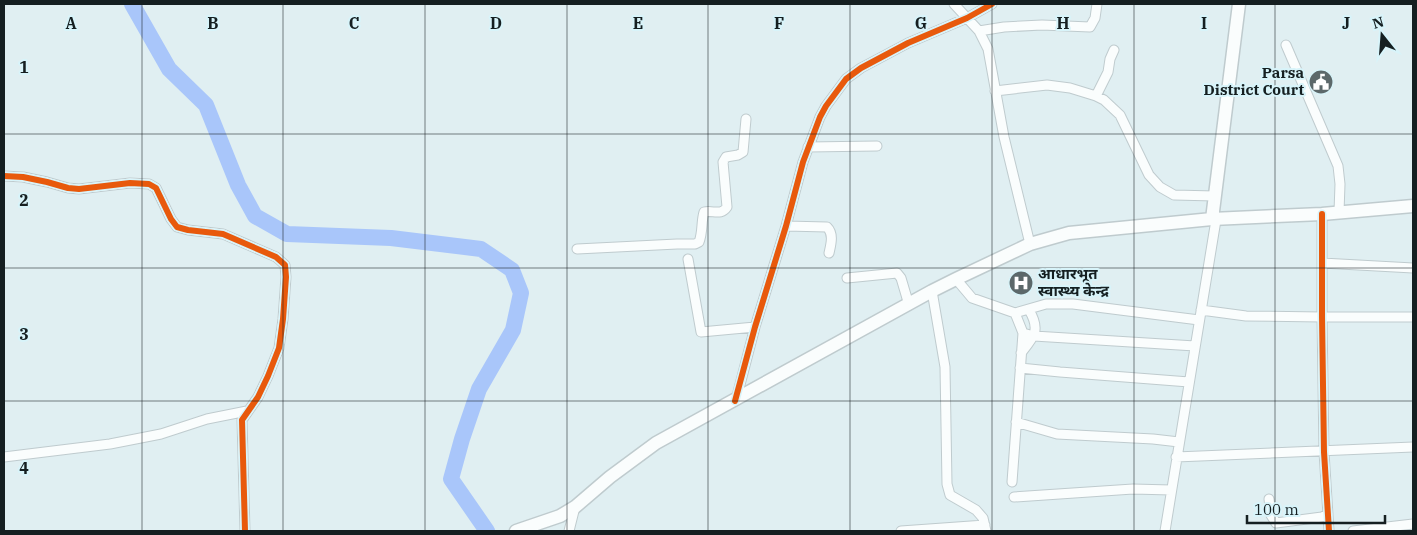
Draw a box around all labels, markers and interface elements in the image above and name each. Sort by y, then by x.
north arrow [1357,10,1407,60]
text: N [1370,12,1386,33]
text: A [65,13,77,33]
text: B [207,13,219,33]
text: C [349,13,359,33]
text: D [490,13,502,33]
text: E [633,13,643,33]
text: F [774,13,784,33]
text: G [915,13,927,33]
text: H [1057,13,1070,33]
text: I [1201,13,1207,33]
text: J [1342,13,1350,33]
text: 1 [19,57,29,77]
place label: Parsa District Court [1204,63,1304,99]
public building icon: Parsa District Court [1308,69,1334,95]
text: 2 [19,190,29,210]
place label: आधारभूत स्वास्थ्य केन्द्र [1038,264,1109,300]
hospital icon: आधारभूत स्वास्थ्य केन्द्र [1008,270,1034,296]
text: 3 [19,324,29,344]
text: 4 [19,458,29,478]
scale bar [1247,492,1384,524]
text: 100 m [1254,500,1299,519]

